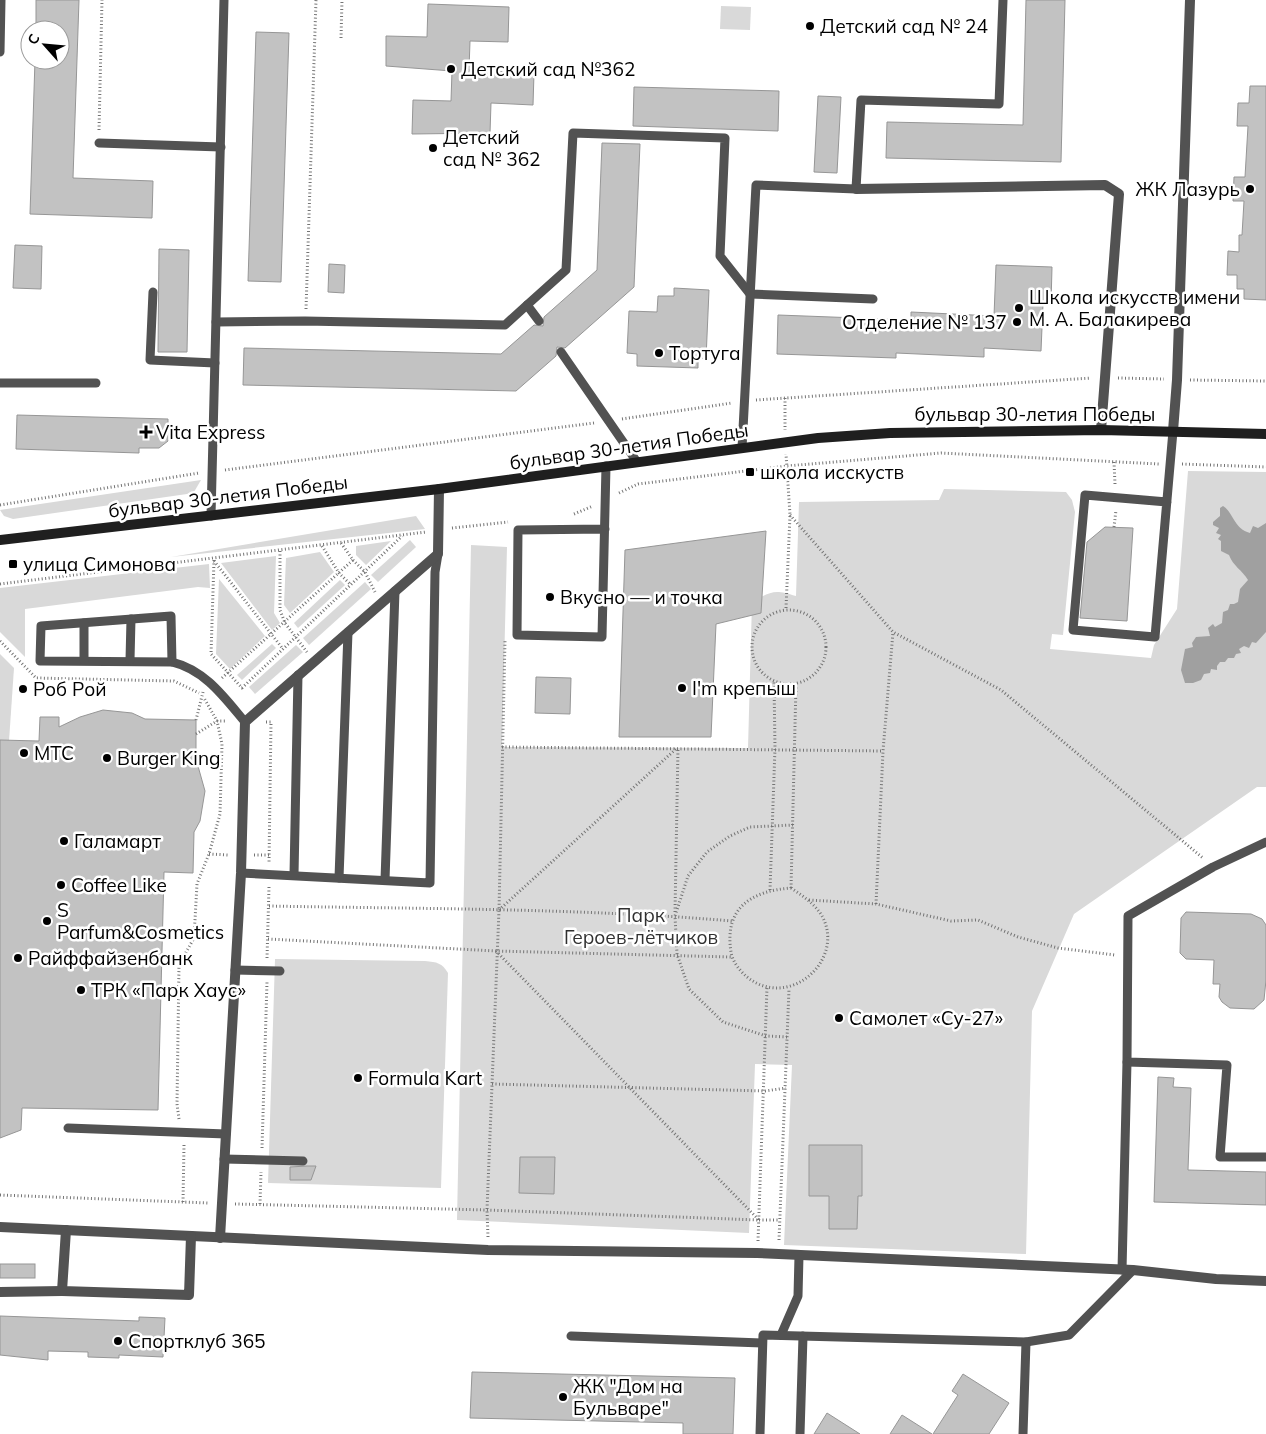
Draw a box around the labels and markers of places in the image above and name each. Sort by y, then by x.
place label: Детский сад № 24 [820,14,988,38]
marker: Детский сад № 24 [804,20,816,32]
place label: Детский сад №362 [461,57,635,81]
marker: Детский сад №362 [445,63,457,75]
place label: Детский сад № 362 [443,125,541,171]
marker: Детский сад № 362 [427,142,439,154]
place label: ЖК Лазурь [1136,177,1240,201]
marker: ЖК Лазурь [1244,183,1256,195]
place label: Школа искусств имени М. А. Балакирева [1029,285,1240,331]
marker: Школа искусств имени М. А. Балакирева [1013,302,1025,314]
place label: Отделение № 137 [842,310,1007,334]
marker: Отделение № 137 [1011,316,1023,328]
place label: Тортуга [669,341,741,365]
marker: Тортуга [653,347,665,359]
place label: Vita Express [156,420,266,444]
marker: Vita Express [140,426,152,438]
place label: школа исскуств [760,460,904,484]
marker: школа исскуств [744,466,756,478]
place label: улица Симонова [23,552,176,576]
marker: улица Симонова [7,558,19,570]
place label: Вкусно — и точка [560,585,723,609]
marker: Вкусно — и точка [544,591,556,603]
place label: I'm крепыш [692,676,796,700]
place label: Роб Рой [33,677,107,701]
marker: I'm крепыш [676,682,688,694]
marker: Роб Рой [17,683,29,695]
place label: МТС [34,741,74,765]
place label: Burger King [117,746,220,770]
marker: МТС [18,747,30,759]
marker: Burger King [101,752,113,764]
place label: Галамарт [74,829,161,853]
marker: Галамарт [58,835,70,847]
place label: Coffee Like [71,873,167,897]
marker: Coffee Like [55,879,67,891]
place label: S Parfum&Cosmetics [57,898,224,944]
marker: S Parfum&Cosmetics [41,915,53,927]
place label: Райффайзенбанк [28,946,194,970]
marker: Райффайзенбанк [12,952,24,964]
place label: ТРК «Парк Хаус» [91,978,246,1002]
marker: ТРК «Парк Хаус» [75,984,87,996]
place label: Самолет «Су-27» [849,1006,1003,1030]
marker: Самолет «Су-27» [833,1012,845,1024]
place label: Formula Kart [368,1066,482,1090]
marker: Formula Kart [352,1072,364,1084]
place label: Спортклуб 365 [128,1329,265,1353]
marker: Спортклуб 365 [112,1335,124,1347]
place label: ЖК "Дом на Бульваре" [573,1374,683,1420]
marker: ЖК "Дом на Бульваре" [557,1391,569,1403]

